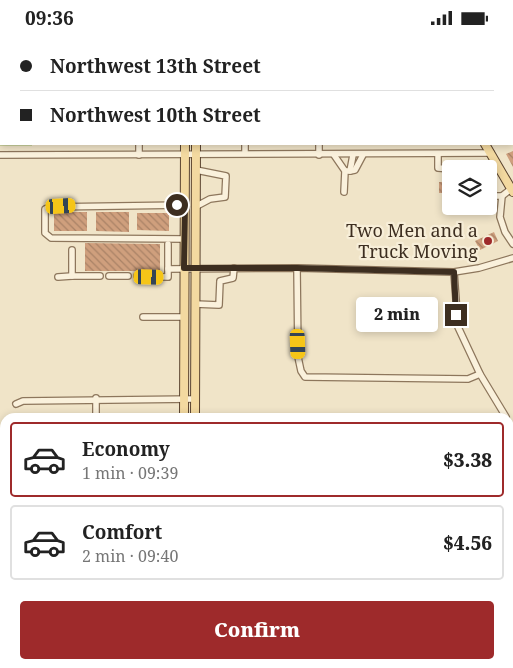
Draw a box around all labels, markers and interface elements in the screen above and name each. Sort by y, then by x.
text: 09:36 [25,5,74,31]
text: Northwest 13th Street [50,53,261,79]
text: Northwest 10th Street [50,102,261,128]
map controls [442,160,497,215]
button: layers [442,160,497,215]
route start [166,194,188,216]
car [45,198,76,214]
place label: Two Men and a Truck Moving [346,218,478,263]
marker: Two Men and a Truck Moving [482,235,494,247]
car [133,269,164,285]
callout: 2 min [356,297,438,333]
text: 2 min [374,303,420,325]
route end [445,304,467,326]
car [289,329,306,359]
text: Economy [82,436,170,462]
icon: car [22,437,67,482]
text: $3.38 [443,447,492,473]
text: 1 min · 09:39 [82,462,178,484]
text: Comfort [82,519,162,545]
icon: car [22,520,67,565]
text: $4.56 [443,530,492,556]
text: 2 min · 09:40 [82,545,178,567]
button: Confirm [20,601,494,659]

